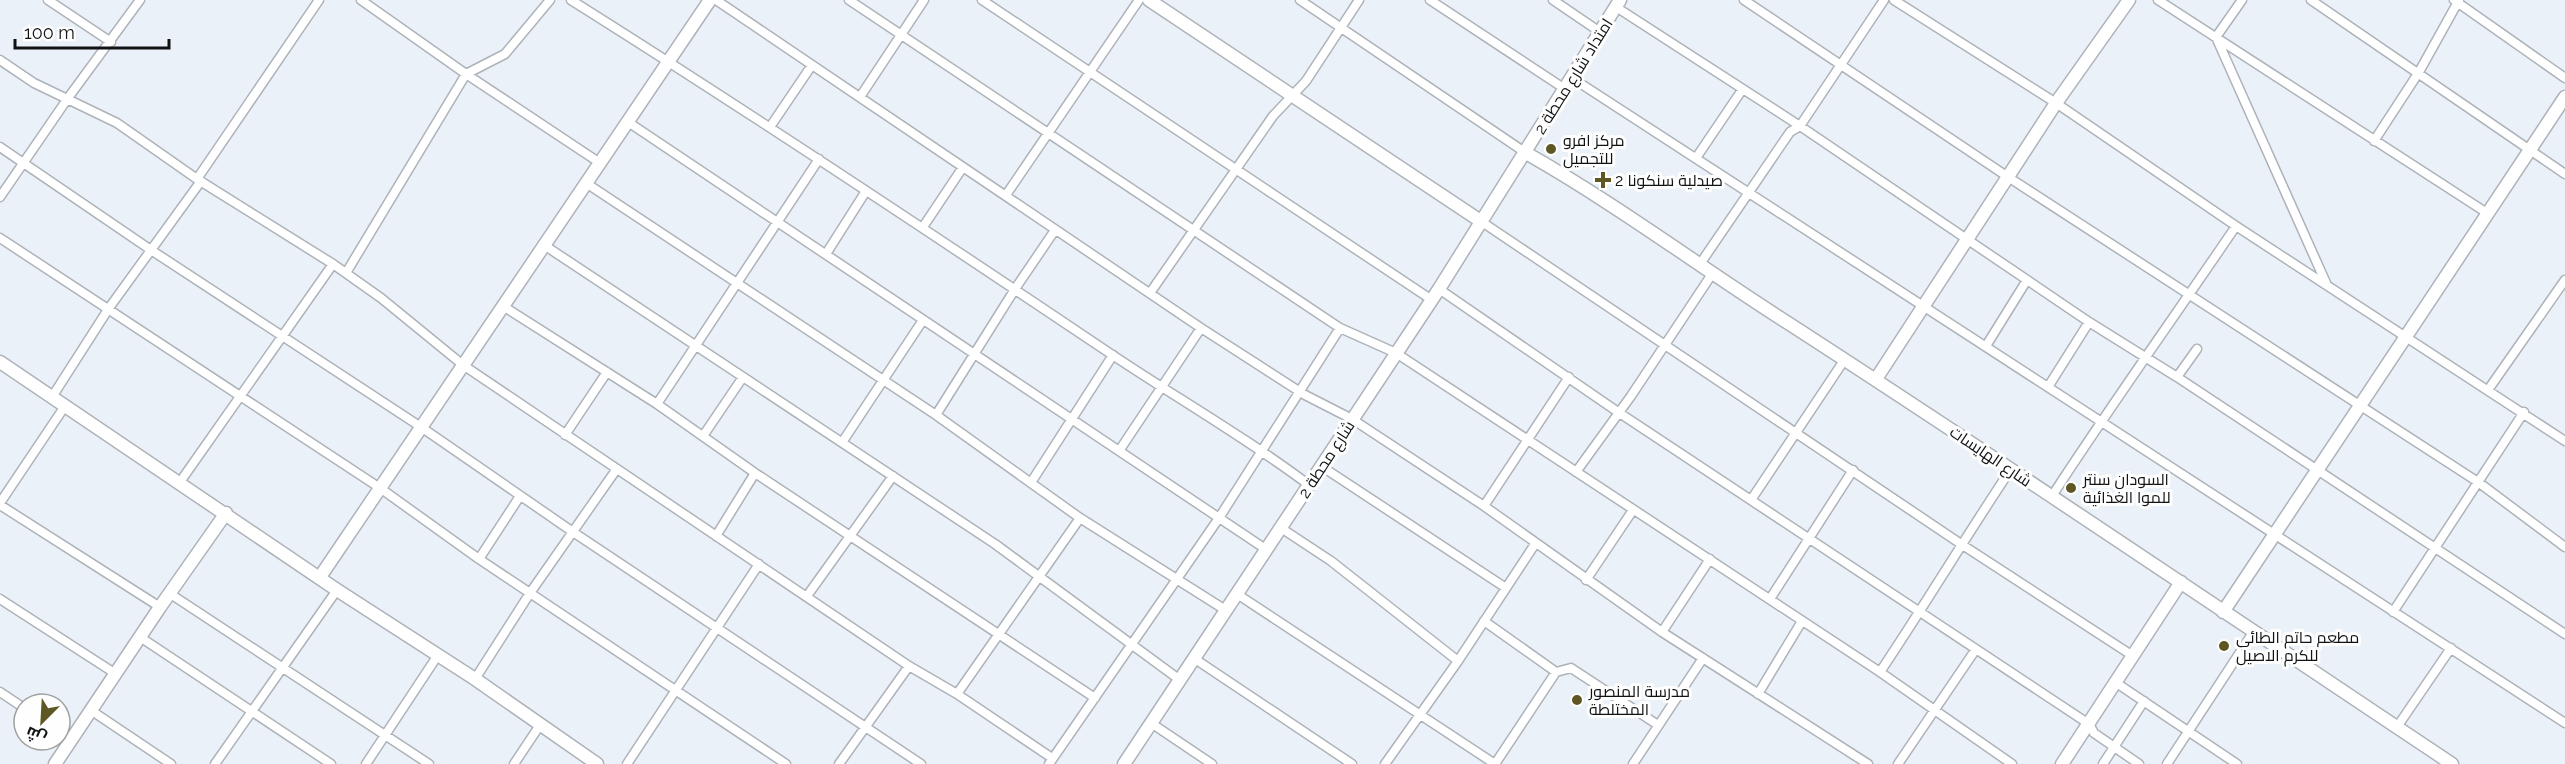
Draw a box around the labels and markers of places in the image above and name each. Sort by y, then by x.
place label: مركز افرو للتجميل [1563,131,1625,169]
marker: مركز افرو للتجميل [1544,142,1558,156]
place label: صيدلية سنكونا 2 [1615,171,1723,190]
marker: صيدلية سنكونا 2 [1596,173,1610,187]
place label: السودان سنتر للموا الغذائية [2082,470,2171,507]
marker: السودان سنتر للموا الغذائية [2064,481,2078,495]
place label: مطعم حاتم الطائي للكرم الاصيل [2236,628,2359,667]
marker: مطعم حاتم الطائي للكرم الاصيل [2217,639,2231,653]
place label: مدرسة المنصور المختلطة [1588,682,1690,719]
marker: مدرسة المنصور المختلطة [1570,693,1584,707]

